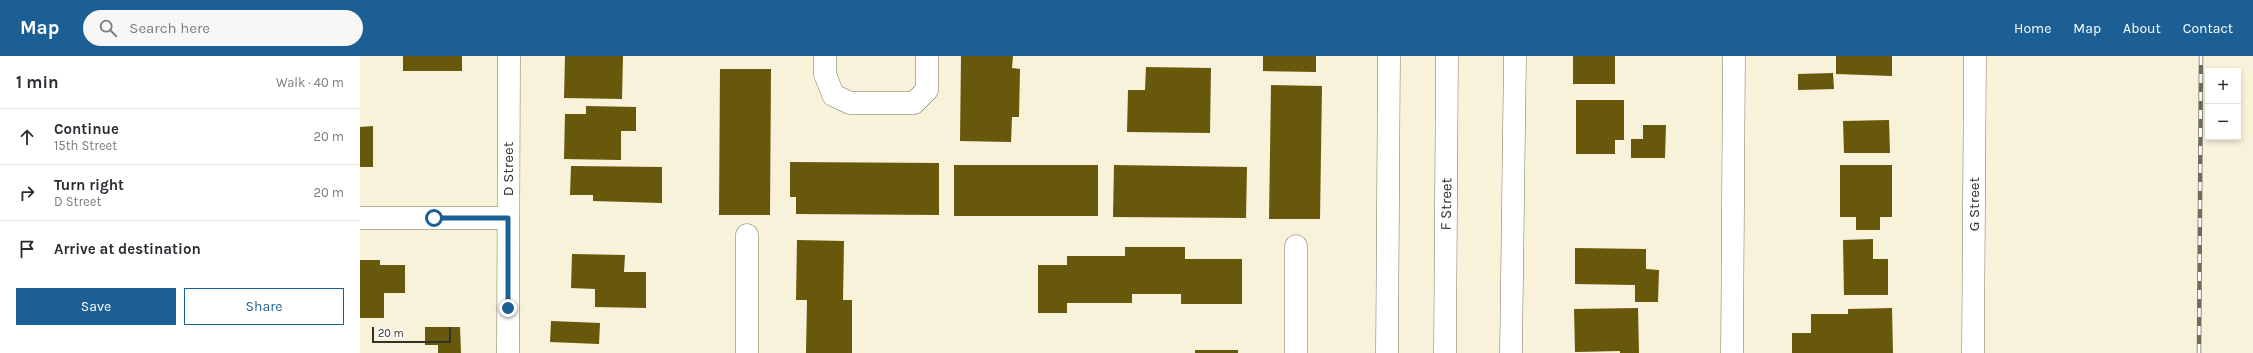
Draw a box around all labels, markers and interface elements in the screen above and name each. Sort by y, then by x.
search box [83,10,363,46]
text: Map [20,17,59,39]
icon: search [97,17,119,39]
text: Search here [129,19,210,37]
text: Home [2014,20,2051,37]
text: Map [2073,20,2101,37]
text: About [2123,20,2161,37]
text: Contact [2183,20,2233,37]
map controls [2205,68,2241,140]
button: + [2205,68,2241,104]
text: 1 min [16,72,59,92]
text: Walk · 40 m [276,75,344,90]
button: − [2205,104,2241,140]
text: Continue [54,120,119,138]
icon: ahead [16,126,38,148]
text: 20 m [314,129,344,144]
text: 15th Street [54,138,117,153]
street label: D Street [499,141,517,196]
text: Turn right [54,176,124,194]
street label: G Street [1965,176,1983,231]
street label: F Street [1437,177,1455,230]
icon: right [16,182,38,204]
text: 20 m [314,185,344,200]
text: D Street [54,194,101,209]
route start [425,209,443,227]
icon: arrive [16,238,38,260]
text: Arrive at destination [54,240,201,258]
button: Save [16,288,176,325]
button: Share [184,288,344,325]
route end [499,299,517,317]
scale bar [372,325,451,344]
text: 20 m [378,327,404,340]

